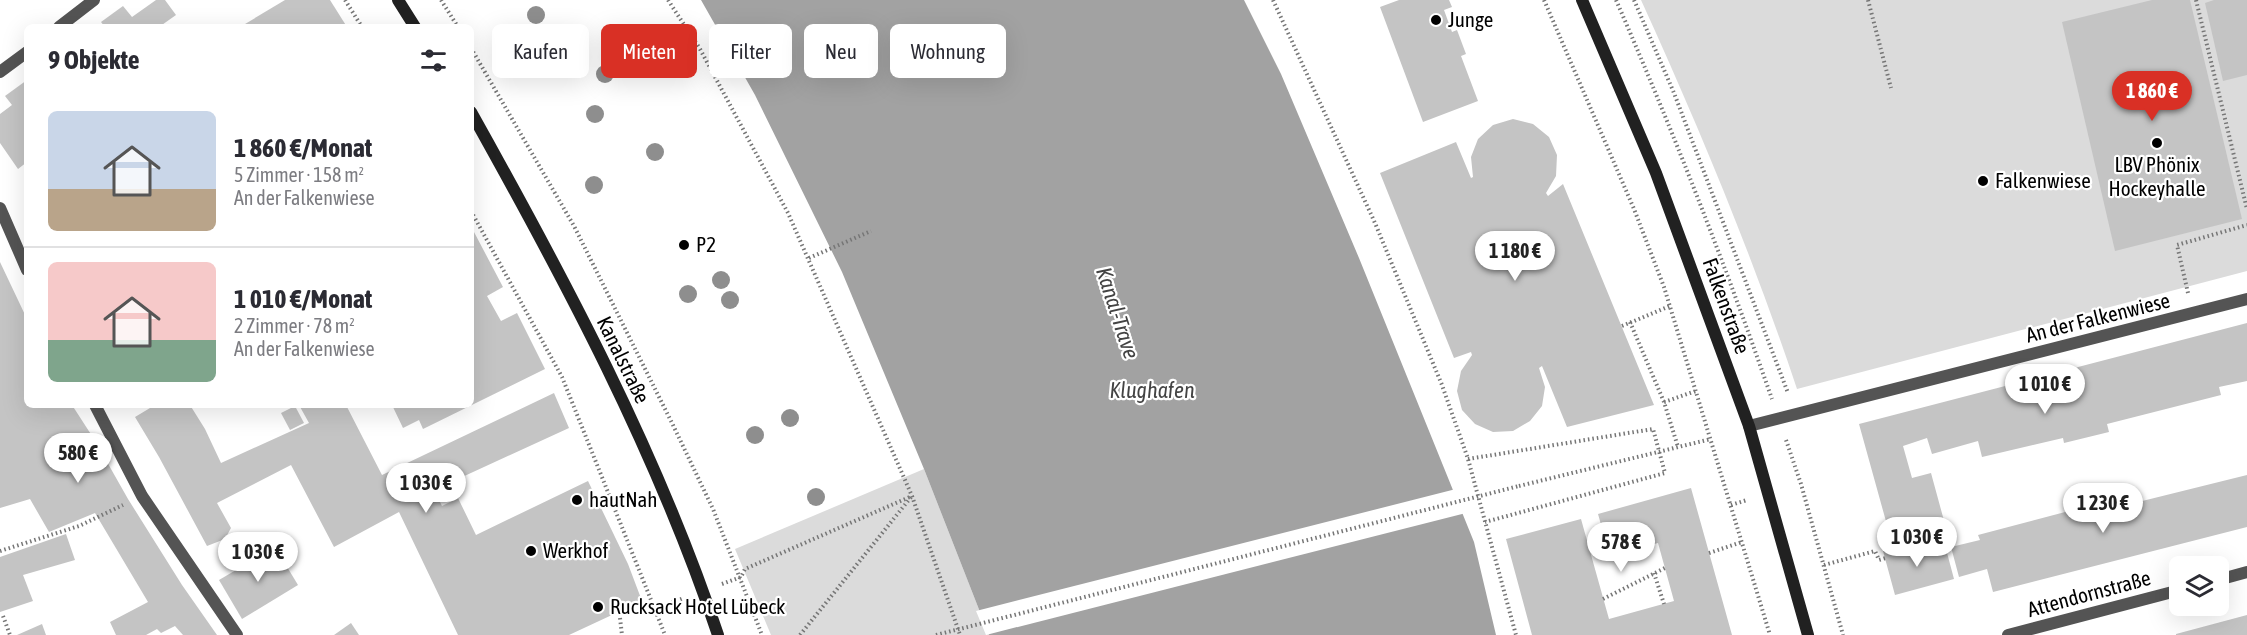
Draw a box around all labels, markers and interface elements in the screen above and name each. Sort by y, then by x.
place label: Junge [1448,7,1493,31]
marker: Junge [1429,13,1443,27]
chip: Kaufen [492,24,589,78]
chip: Mieten [601,24,697,78]
chip: Filter [709,24,792,78]
chip: Neu [804,24,878,78]
chip: Wohnung [890,24,1006,78]
icon: filters [417,44,450,77]
text: 9 Objekte [48,45,140,75]
pin: 1 860 € [2097,71,2207,122]
text: 1 860 € [2126,79,2178,102]
text: 1 860 €/Monat [234,133,372,163]
icon: home [96,135,168,207]
marker: LBV Phönix Hockeyhalle [2150,136,2164,150]
place label: LBV Phönix Hockeyhalle [2108,152,2206,200]
text: 5 Zimmer · 158 m² [234,163,364,186]
place label: Falkenwiese [1995,168,2091,192]
marker: Falkenwiese [1976,174,1990,188]
text: An der Falkenwiese [234,186,375,209]
pin: 1 180 € [1460,231,1570,282]
place label: P2 [696,232,716,256]
marker: P2 [677,238,691,252]
text: 1 180 € [1489,239,1541,262]
street label: Falkenstraße [1699,254,1755,357]
water label: Kanal-Trave [1091,264,1145,362]
text: 1 010 €/Monat [234,284,372,314]
icon: home [96,286,168,358]
street label: An der Falkenwiese [2023,288,2172,347]
street label: Kanalstraße [593,312,655,407]
text: 2 Zimmer · 78 m² [234,314,355,337]
text: An der Falkenwiese [234,337,375,360]
pin: 1 010 € [1990,364,2100,415]
text: 1 010 € [2019,372,2071,395]
water label: Klughafen [1109,377,1195,403]
pin: 580 € [36,433,120,484]
text: 580 € [58,441,98,464]
pin: 1 030 € [371,463,481,514]
text: 1 030 € [400,471,452,494]
pin: 1 230 € [2048,483,2158,534]
place label: hautNah [589,487,657,511]
text: 1 230 € [2077,491,2129,514]
marker: hautNah [570,493,584,507]
pin: 1 030 € [1862,517,1972,568]
pin: 578 € [1579,522,1663,573]
text: 1 030 € [1891,525,1943,548]
text: 578 € [1601,530,1641,553]
pin: 1 030 € [203,532,313,583]
place label: Werkhof [543,538,609,562]
text: 1 030 € [232,540,284,563]
marker: Werkhof [524,544,538,558]
map controls [2169,556,2229,616]
button: layers [2169,556,2229,616]
street label: Attendornstraße [2025,565,2153,621]
place label: Rucksack Hotel Lübeck [610,594,785,618]
marker: Rucksack Hotel Lübeck [591,600,605,614]

